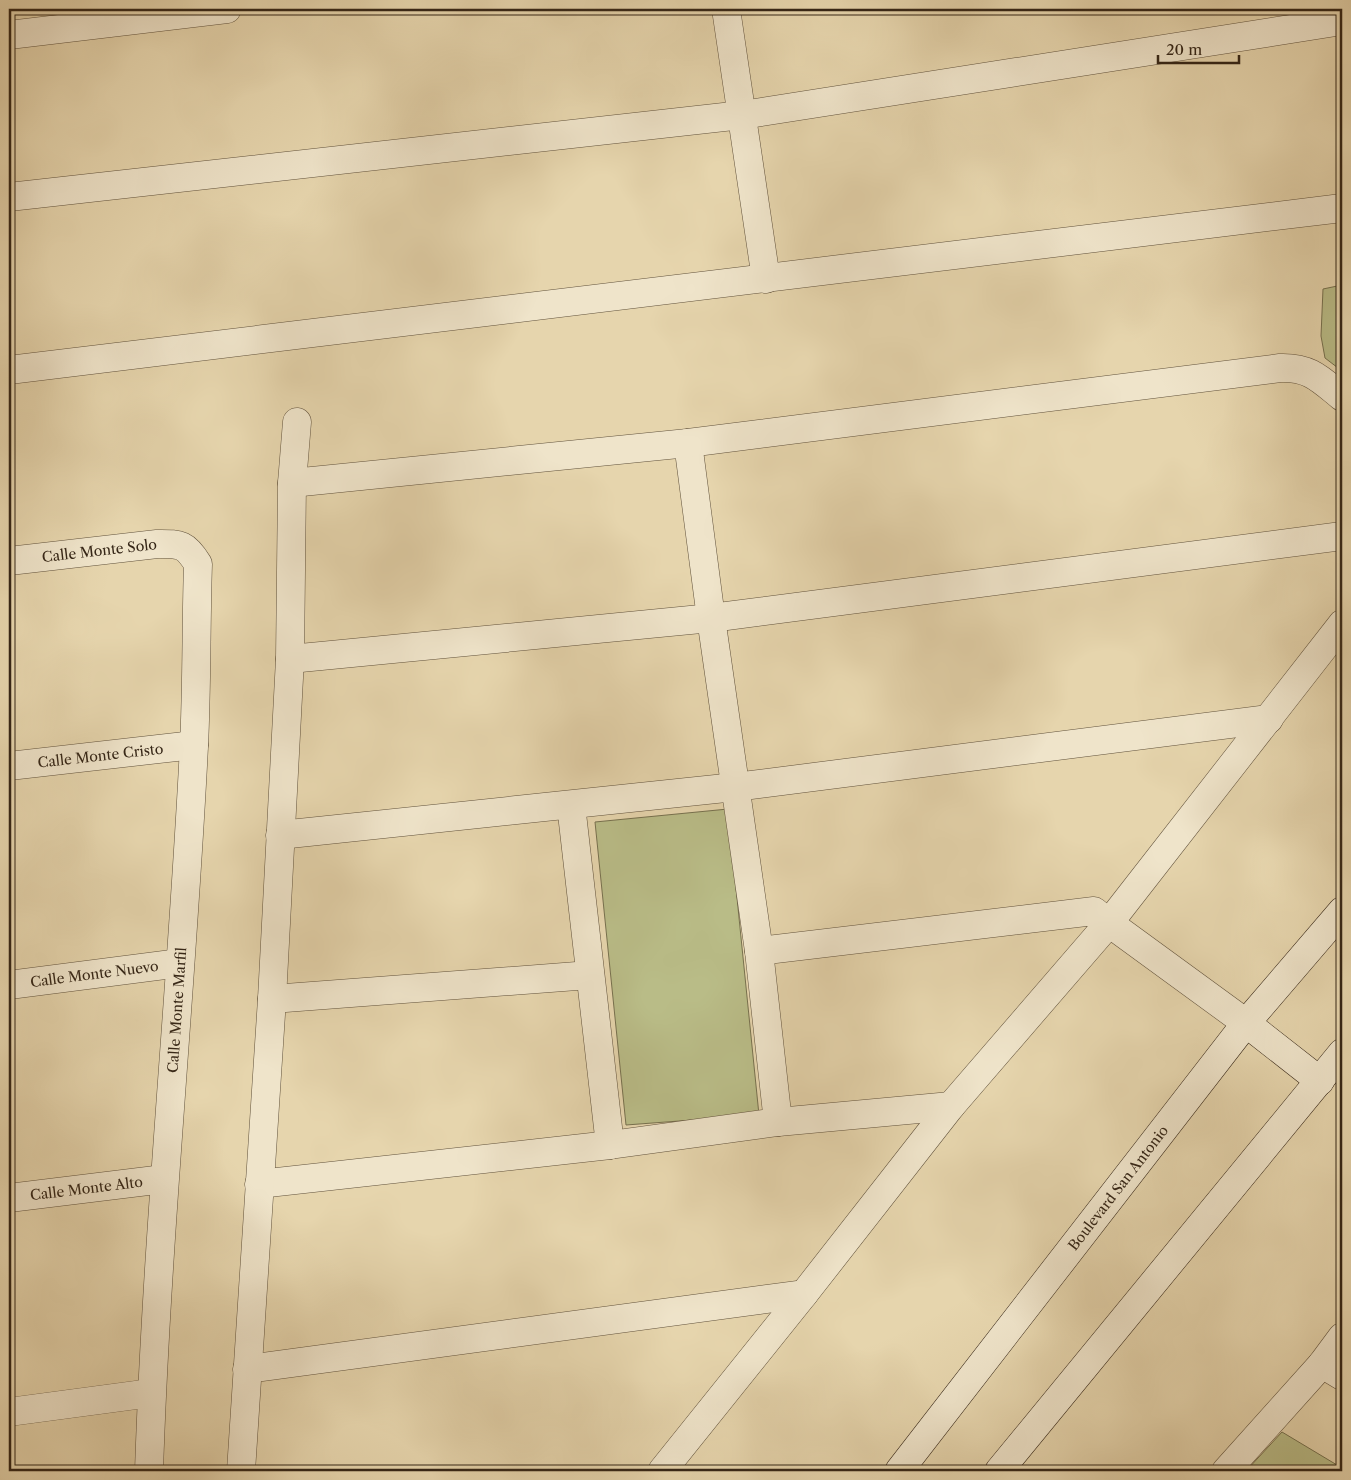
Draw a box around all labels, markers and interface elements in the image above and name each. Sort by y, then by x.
scale bar [1158,32,1240,64]
text: 20 m [1166,40,1202,59]
street label: Calle Monte Solo [41,535,158,566]
street label: Calle Monte Cristo [37,740,164,772]
street label: Calle Monte Marfil [164,947,190,1073]
street label: Calle Monte Nuevo [29,957,159,991]
street label: Boulevard San Antonio [1064,1122,1172,1254]
street label: Calle Monte Alto [29,1173,144,1204]

